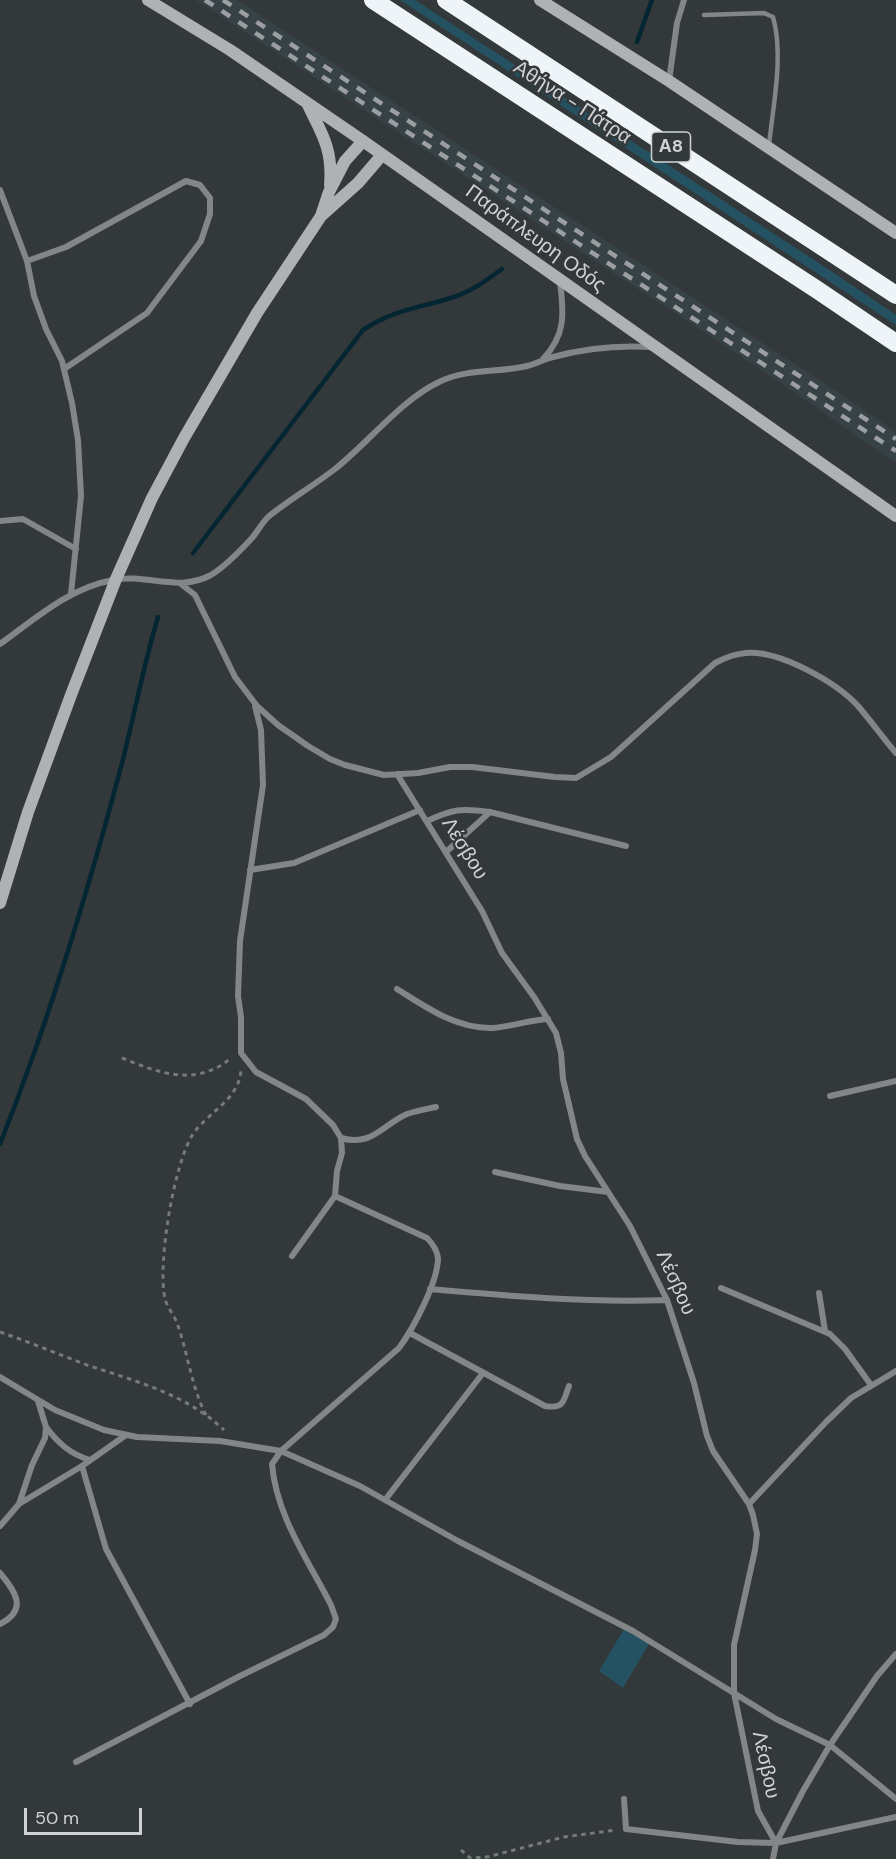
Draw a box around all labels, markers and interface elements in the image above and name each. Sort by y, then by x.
street label: Αθήνα - Πάτρα [509,56,635,150]
road number: Α8 [652,132,690,162]
street label: Παράπλευρη Οδός [460,180,610,298]
street label: Λέσβου [436,814,492,884]
street label: Λέσβου [650,1247,700,1319]
street label: Λέσβου [746,1729,784,1801]
scale bar [27,1796,146,1834]
text: 50 m [35,1806,79,1830]

